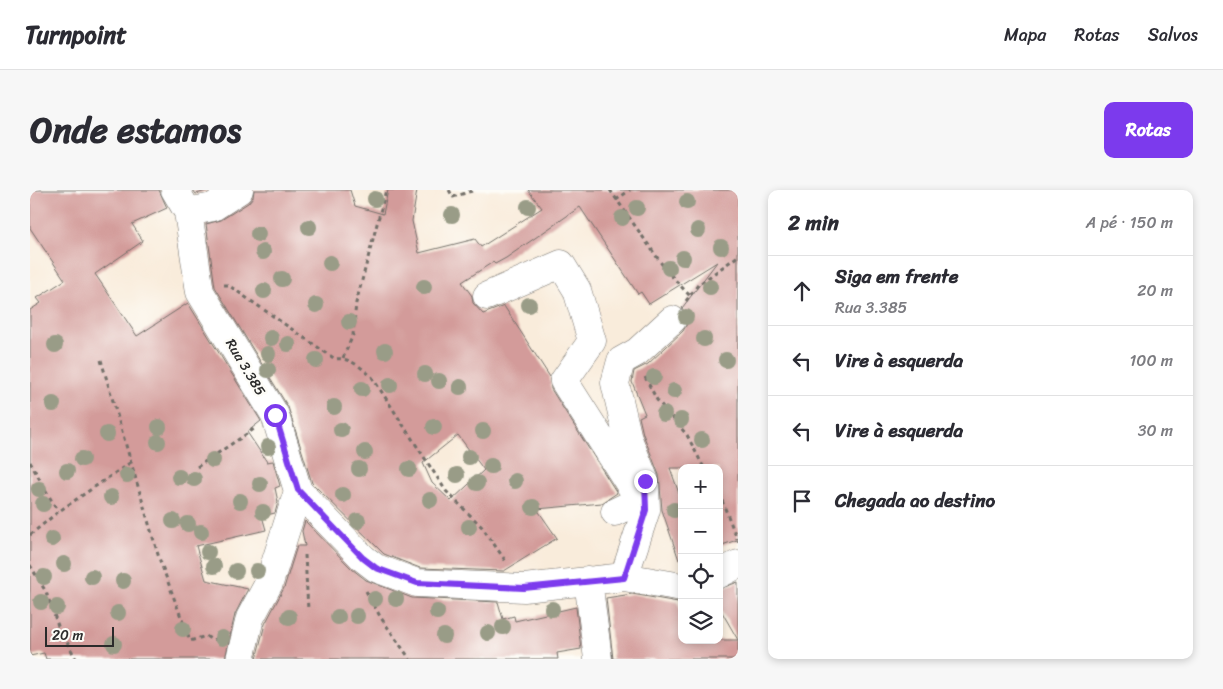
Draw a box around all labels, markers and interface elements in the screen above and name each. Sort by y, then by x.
text: Turnpoint [25,14,127,56]
text: Mapa [1004,19,1046,51]
text: Rotas [1074,19,1120,51]
text: Salvos [1148,19,1198,51]
text: Onde estamos [30,99,241,161]
button: Rotas [1104,102,1193,158]
text: 2 min [788,204,839,242]
text: A pé · 150 m [1086,208,1173,237]
text: Siga em frente [835,260,958,293]
text: 20 m [1137,276,1173,305]
icon: ahead [788,277,816,305]
text: Rua 3.385 [835,293,907,322]
street label: Rua 3.385 [219,334,273,401]
text: Vire à esquerda [835,344,963,377]
text: 100 m [1129,346,1173,375]
icon: left [788,347,816,375]
route start [264,404,287,427]
text: Vire à esquerda [835,414,963,447]
text: 30 m [1138,416,1173,445]
icon: left [788,417,816,445]
map controls [678,464,723,644]
button: + [678,464,723,509]
route end [634,470,657,493]
text: Chegada ao destino [835,484,995,517]
icon: arrive [788,487,816,515]
button: − [678,509,723,554]
button: locate [678,554,723,599]
button: layers [678,599,723,644]
text: 20 m [52,623,83,648]
scale bar [45,624,114,647]

